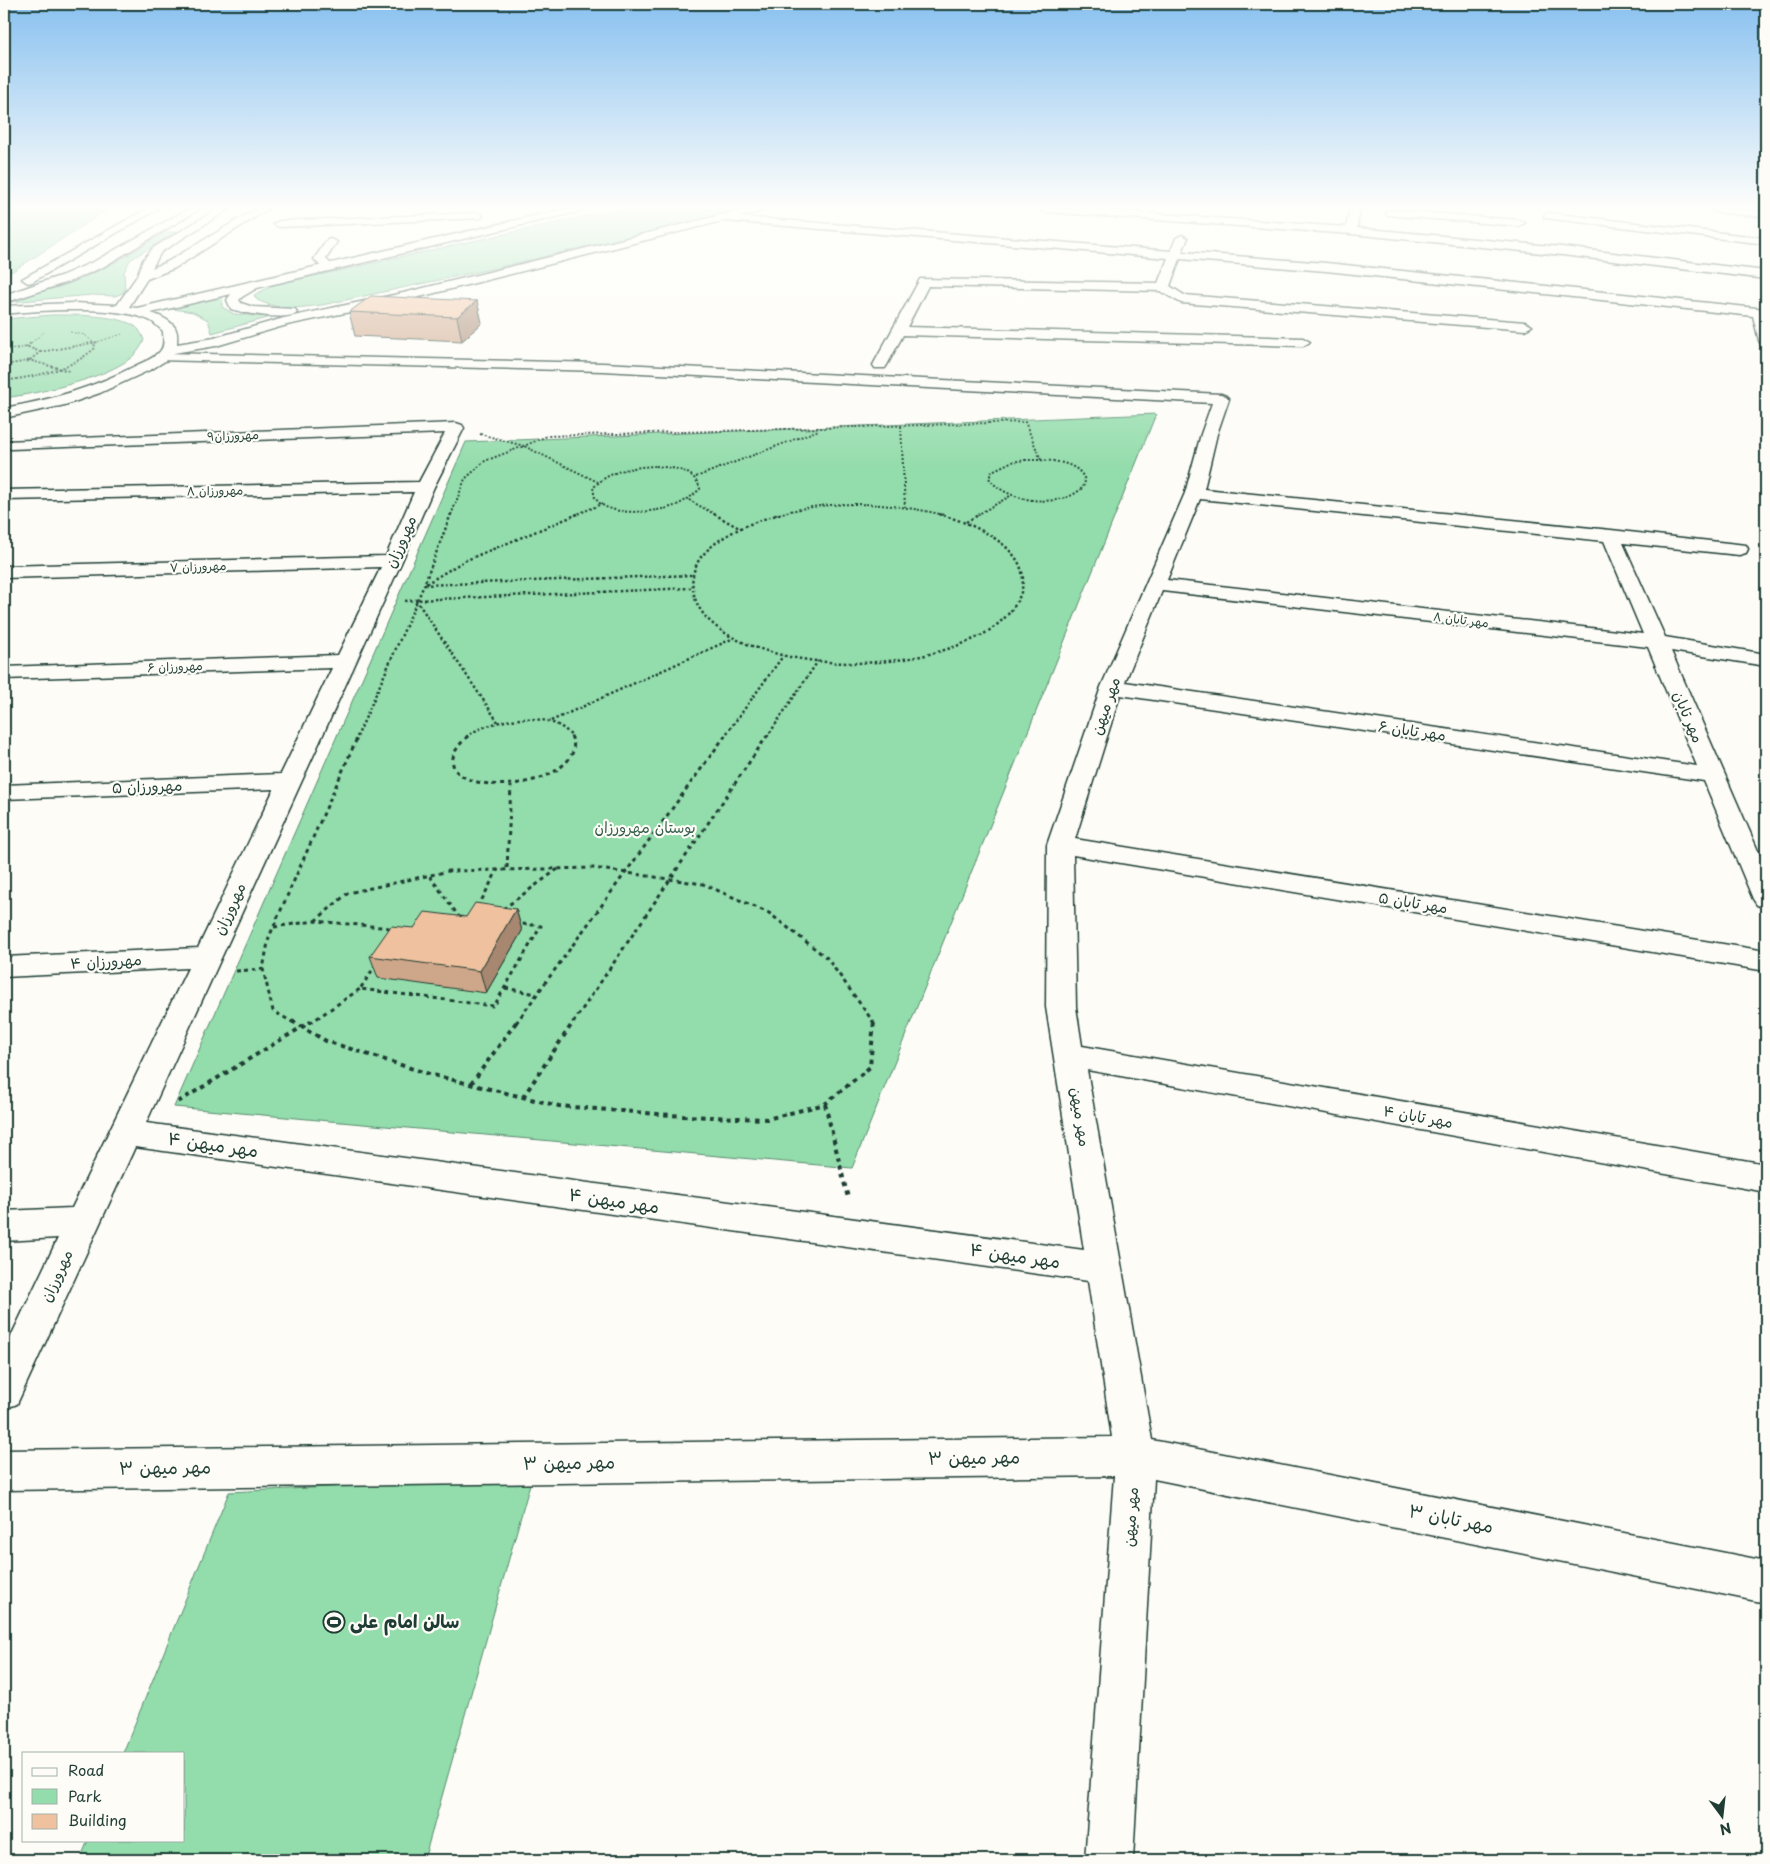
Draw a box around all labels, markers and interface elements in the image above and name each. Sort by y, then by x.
street label: مهرورزان۹ [207,425,259,445]
street label: مهرورزان ۸ [187,481,243,499]
street label: مهرورزان [378,511,421,571]
street label: مهرورزان ۷ [169,556,227,576]
street label: مهر تابان ۸ [1432,607,1490,631]
street label: مهرورزان ۶ [147,656,203,676]
street label: مهر میهن [1084,674,1125,738]
street label: مهر تابان [1668,687,1711,746]
street label: مهر تابان ۶ [1377,713,1448,746]
street label: مهرورزان ۵ [111,773,183,798]
park label: بوستان مهرورزان [594,815,696,838]
street label: مهرورزان [207,878,251,938]
street label: مهر تابان ۵ [1377,885,1449,918]
street label: مهرورزان ۴ [70,947,142,974]
street label: مهر میهن [1065,1085,1098,1148]
street label: مهر تابان ۴ [1382,1098,1455,1133]
street label: مهر میهن ۴ [166,1124,260,1163]
street label: مهر میهن ۴ [567,1180,661,1219]
street label: مهر میهن ۴ [968,1235,1062,1274]
street label: مهرورزان [34,1245,78,1305]
street label: مهر میهن ۳ [928,1442,1020,1471]
street label: مهر میهن ۳ [523,1447,615,1476]
street label: مهر میهن ۳ [119,1452,211,1481]
street label: مهر میهن [1116,1486,1143,1547]
street label: مهر تابان ۳ [1407,1496,1496,1539]
place label: سالن امام علی [350,1607,459,1636]
sports icon: سالن امام علی [322,1610,346,1634]
legend [22,1752,185,1842]
text: Road [68,1758,104,1781]
text: Park [68,1784,102,1807]
north arrow [1698,1792,1748,1842]
text: Building [68,1808,127,1831]
text: N [1717,1817,1734,1841]

